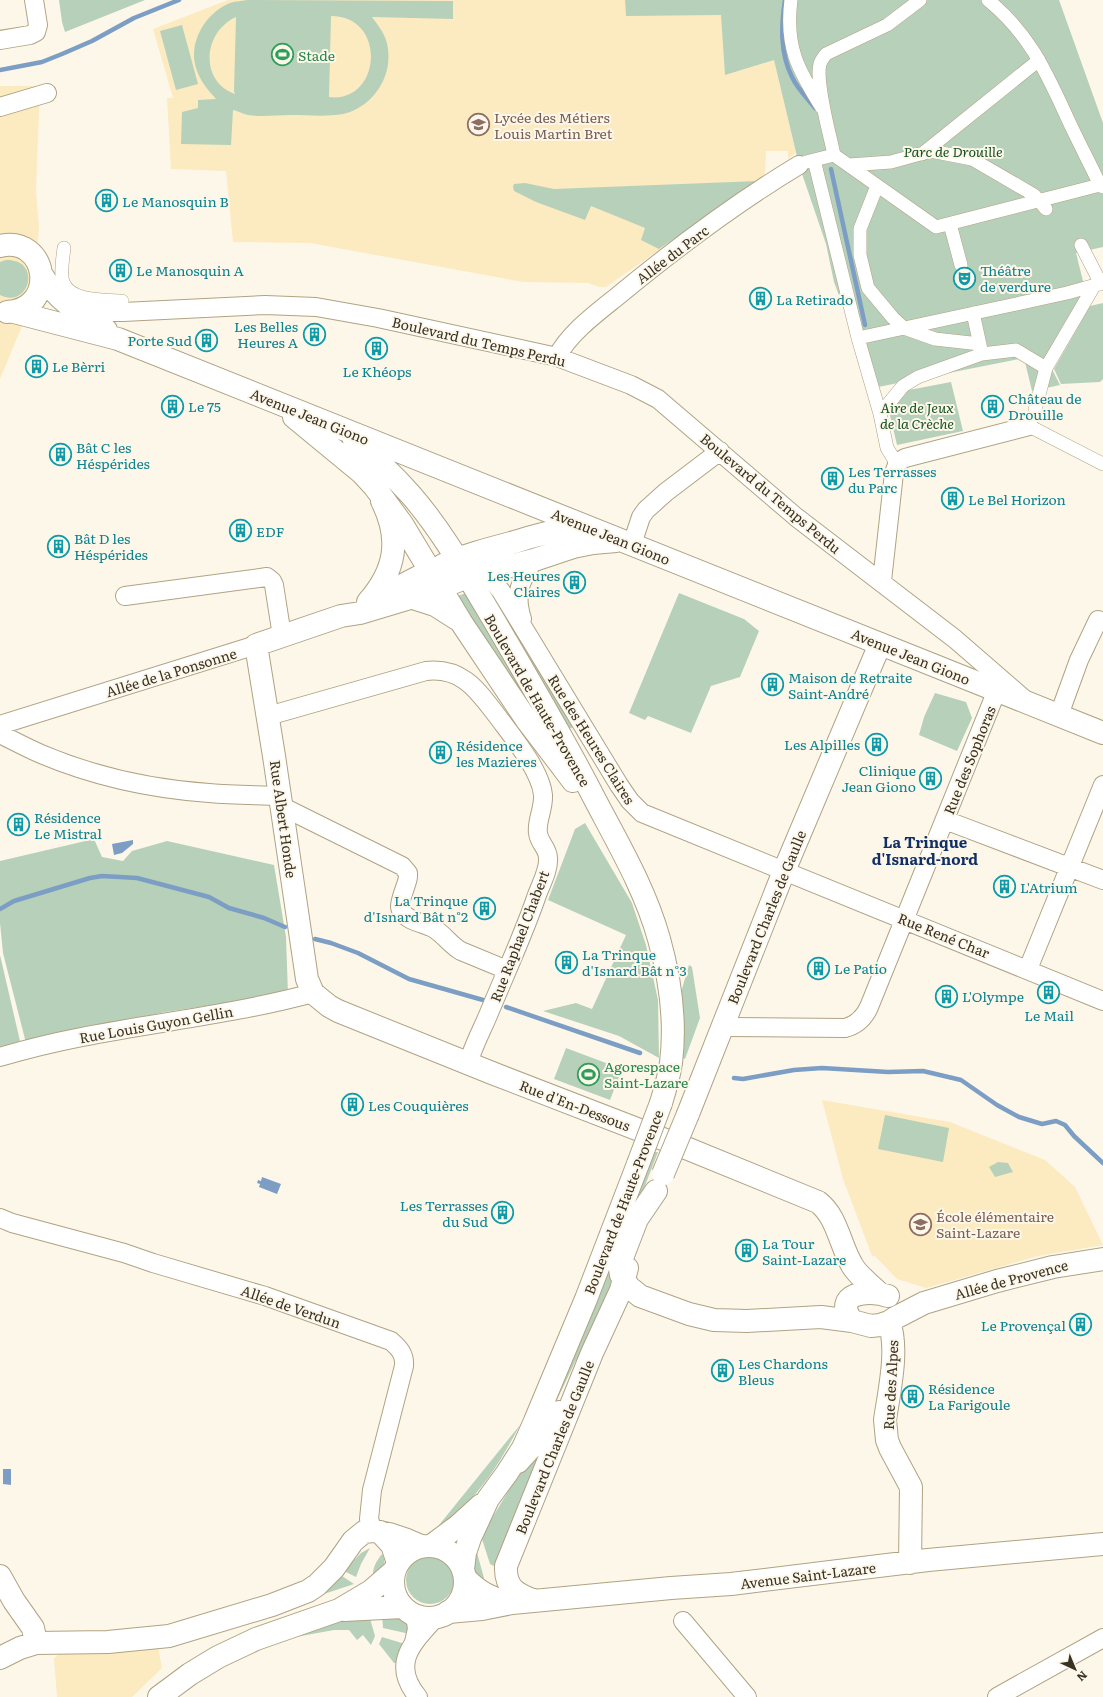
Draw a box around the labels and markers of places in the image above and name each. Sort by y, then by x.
sports icon: Stade [269,42,295,68]
place label: Stade [298,45,335,65]
place label: Lycée des Métiers Louis Martin Bret [494,107,613,143]
school or university icon: Lycée des Métiers Louis Martin Bret [466,112,492,138]
building icon: Le Manosquin B [94,188,120,214]
place label: Le Manosquin B [122,191,229,211]
building icon: Le Manosquin A [107,257,133,283]
place label: Le Manosquin A [136,260,245,280]
place label: Théâtre de verdure [980,260,1051,296]
theatre icon: Théâtre de verdure [952,265,978,291]
building icon: La Retirado [748,286,774,312]
place label: La Retirado [776,289,853,309]
place label: Les Belles Heures A [234,316,299,352]
building icon: Les Belles Heures A [301,321,327,347]
building icon: Porte Sud [194,327,220,353]
place label: Porte Sud [128,330,192,350]
building icon: Le Khéops [364,336,390,362]
building icon: Le Bèrri [24,353,50,379]
place label: Le Bèrri [52,356,106,376]
place label: Le Khéops [343,361,411,381]
place label: Château de Drouille [1008,388,1081,424]
building icon: Le 75 [159,393,185,419]
building icon: Château de Drouille [980,393,1006,419]
place label: Le 75 [188,396,221,416]
place label: Bât C les Héspérides [76,437,150,473]
building icon: Bât C les Héspérides [47,442,73,468]
place label: Les Terrasses du Parc [848,461,936,497]
building icon: Les Terrasses du Parc [819,466,845,492]
building icon: Le Bel Horizon [939,486,965,512]
place label: Le Bel Horizon [968,489,1066,509]
building icon: EDF [228,518,254,544]
place label: EDF [256,521,285,541]
place label: Bât D les Héspérides [74,528,148,564]
building icon: Bât D les Héspérides [46,533,72,559]
place label: Les Heures Claires [487,565,560,601]
building icon: Les Heures Claires [562,570,588,596]
place label: Maison de Retraite Saint-André [788,667,912,703]
building icon: Maison de Retraite Saint-André [759,672,785,698]
building icon: Les Alpilles [863,731,889,757]
place label: Les Alpilles [784,734,860,754]
place label: Résidence les Mazieres [456,735,537,771]
building icon: Résidence les Mazieres [428,740,454,766]
place label: Clinique Jean Giono [841,760,916,796]
building icon: Clinique Jean Giono [918,765,944,791]
place label: Résidence Le Mistral [34,807,102,843]
building icon: Résidence Le Mistral [6,812,32,838]
building icon: L'Atrium [992,874,1018,900]
place label: L'Atrium [1020,877,1078,897]
place label: La Trinque d'Isnard Bât n°2 [364,890,468,926]
building icon: La Trinque d'Isnard Bât n°2 [471,895,497,921]
place label: La Trinque d'Isnard Bât n°3 [582,944,687,980]
building icon: La Trinque d'Isnard Bât n°3 [553,949,579,975]
building icon: Le Patio [805,955,831,981]
place label: Le Patio [834,958,887,978]
building icon: Le Mail [1036,980,1062,1006]
building icon: L'Olympe [933,983,959,1009]
place label: L'Olympe [962,986,1024,1006]
place label: Le Mail [1024,1005,1074,1025]
place label: Agorespace Saint-Lazare [604,1056,688,1092]
sports icon: Agorespace Saint-Lazare [575,1061,601,1087]
building icon: Les Couquières [339,1092,365,1118]
place label: Les Couquières [368,1095,469,1115]
place label: Les Terrasses du Sud [400,1195,488,1231]
building icon: Les Terrasses du Sud [490,1200,516,1226]
place label: École élémentaire Saint-Lazare [936,1206,1054,1242]
school or university icon: École élémentaire Saint-Lazare [908,1211,934,1237]
place label: La Tour Saint-Lazare [762,1233,846,1269]
building icon: La Tour Saint-Lazare [733,1238,759,1264]
building icon: Le Provençal [1068,1312,1094,1338]
place label: Le Provençal [981,1315,1066,1335]
place label: Les Chardons Bleus [738,1353,828,1389]
building icon: Les Chardons Bleus [709,1358,735,1384]
place label: Résidence La Farigoule [928,1378,1010,1414]
building icon: Résidence La Farigoule [899,1383,925,1409]

